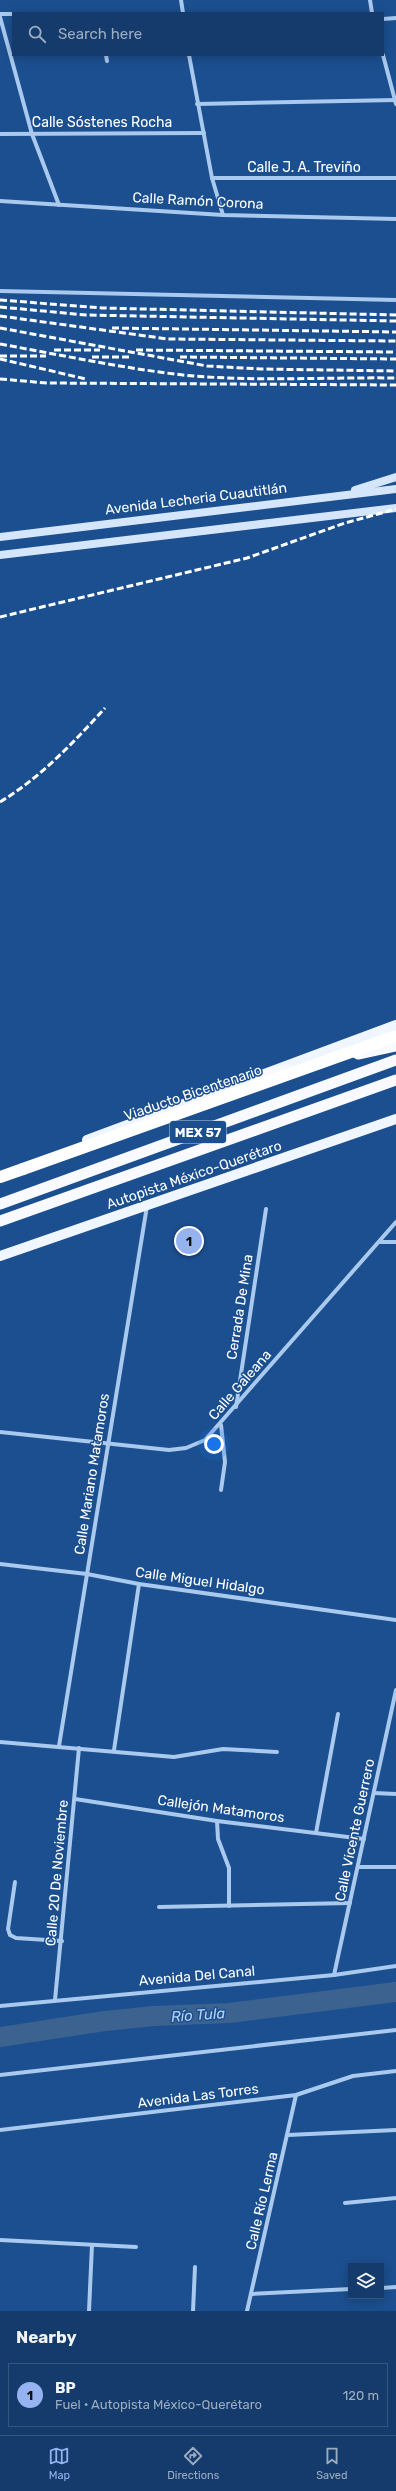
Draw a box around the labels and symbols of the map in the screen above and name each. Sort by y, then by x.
street label: Calle Sóstenes Rocha [32,114,172,131]
street label: Calle J. A. Treviño [247,159,361,176]
street label: Calle Ramón Corona [132,189,264,213]
street label: Avenida Lecheria Cuautitlán [104,479,288,519]
street label: Viaducto Bicentenario [122,1061,264,1125]
road number: MEX 57 [170,1121,226,1143]
street label: Autopista México-Querétaro [104,1137,284,1213]
pin: 1 [176,1226,202,1256]
street label: Cerrada De Mina [223,1253,257,1361]
street label: Calle Galeana [205,1346,275,1424]
street label: Calle Mariano Matamoros [71,1392,113,1556]
your location [204,1434,224,1454]
street label: Calle Miguel Hidalgo [134,1564,266,1598]
street label: Calle Vicente Guerrero [332,1757,378,1903]
street label: Callejón Matamoros [156,1792,286,1826]
street label: Calle 20 De Noviembre [42,1799,72,1947]
street label: Avenida Del Canal [138,1962,256,1990]
water label: Río Tula [170,2004,226,2026]
street label: Avenida Las Torres [137,2080,259,2112]
street label: Calle Río Lerma [242,2150,282,2252]

